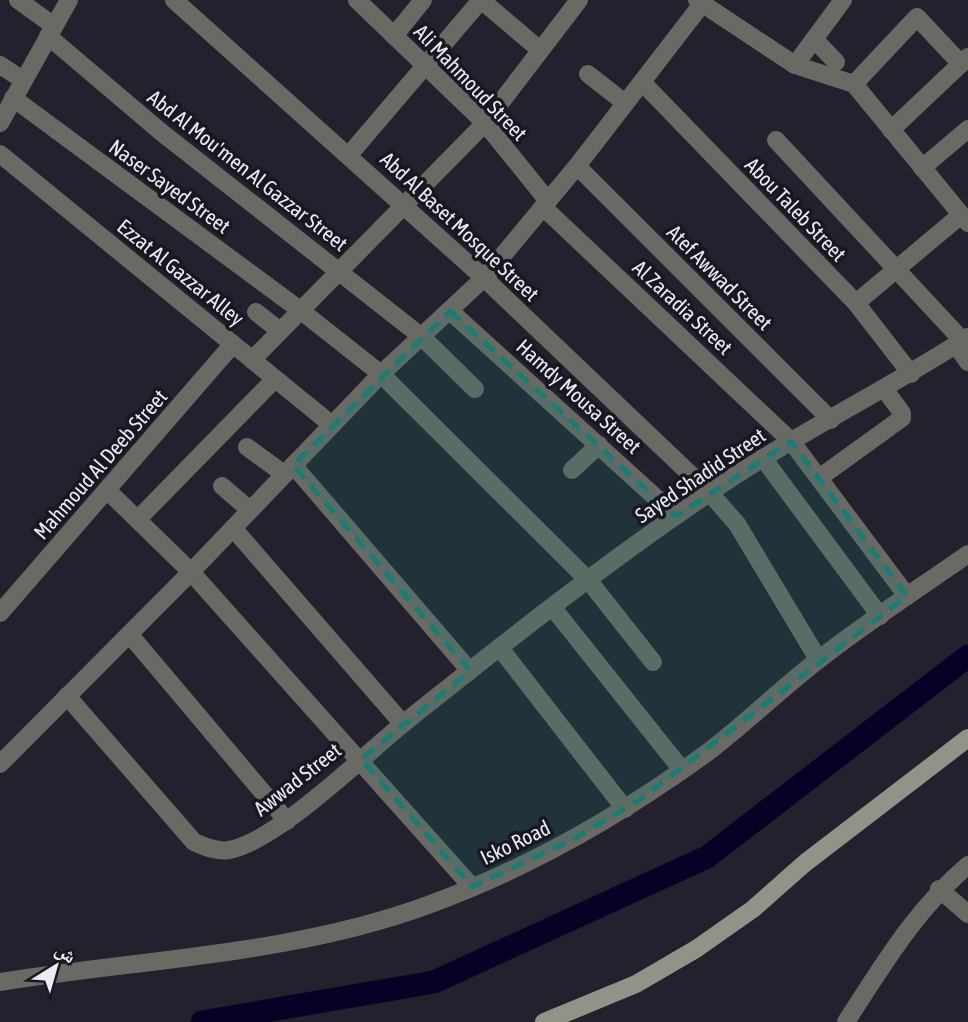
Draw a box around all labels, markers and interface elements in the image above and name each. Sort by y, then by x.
street label: Ali Mahmoud Street [410,19,532,145]
street label: Abd Al Mou'men Al Gazzar Street [143,85,353,255]
street label: Naser Sayed Street [105,134,235,238]
street label: Abd Al Baset Mosque Street [376,147,544,305]
street label: Abou Taleb Street [741,152,851,266]
street label: Ezzat Al Gazzar Alley [113,214,249,330]
street label: Atef Awwad Street [663,220,777,334]
street label: Al Zaradia Street [628,255,738,359]
street label: Hamdy Mousa Street [512,334,646,458]
street label: Mahmoud Al Deeb Street [29,384,171,544]
street label: Sayed Shadid Street [630,423,770,527]
street label: Awwad Street [249,738,345,820]
street label: Isko Road [476,815,554,869]
north arrow [21,931,91,1001]
text: ش [51,938,81,968]

